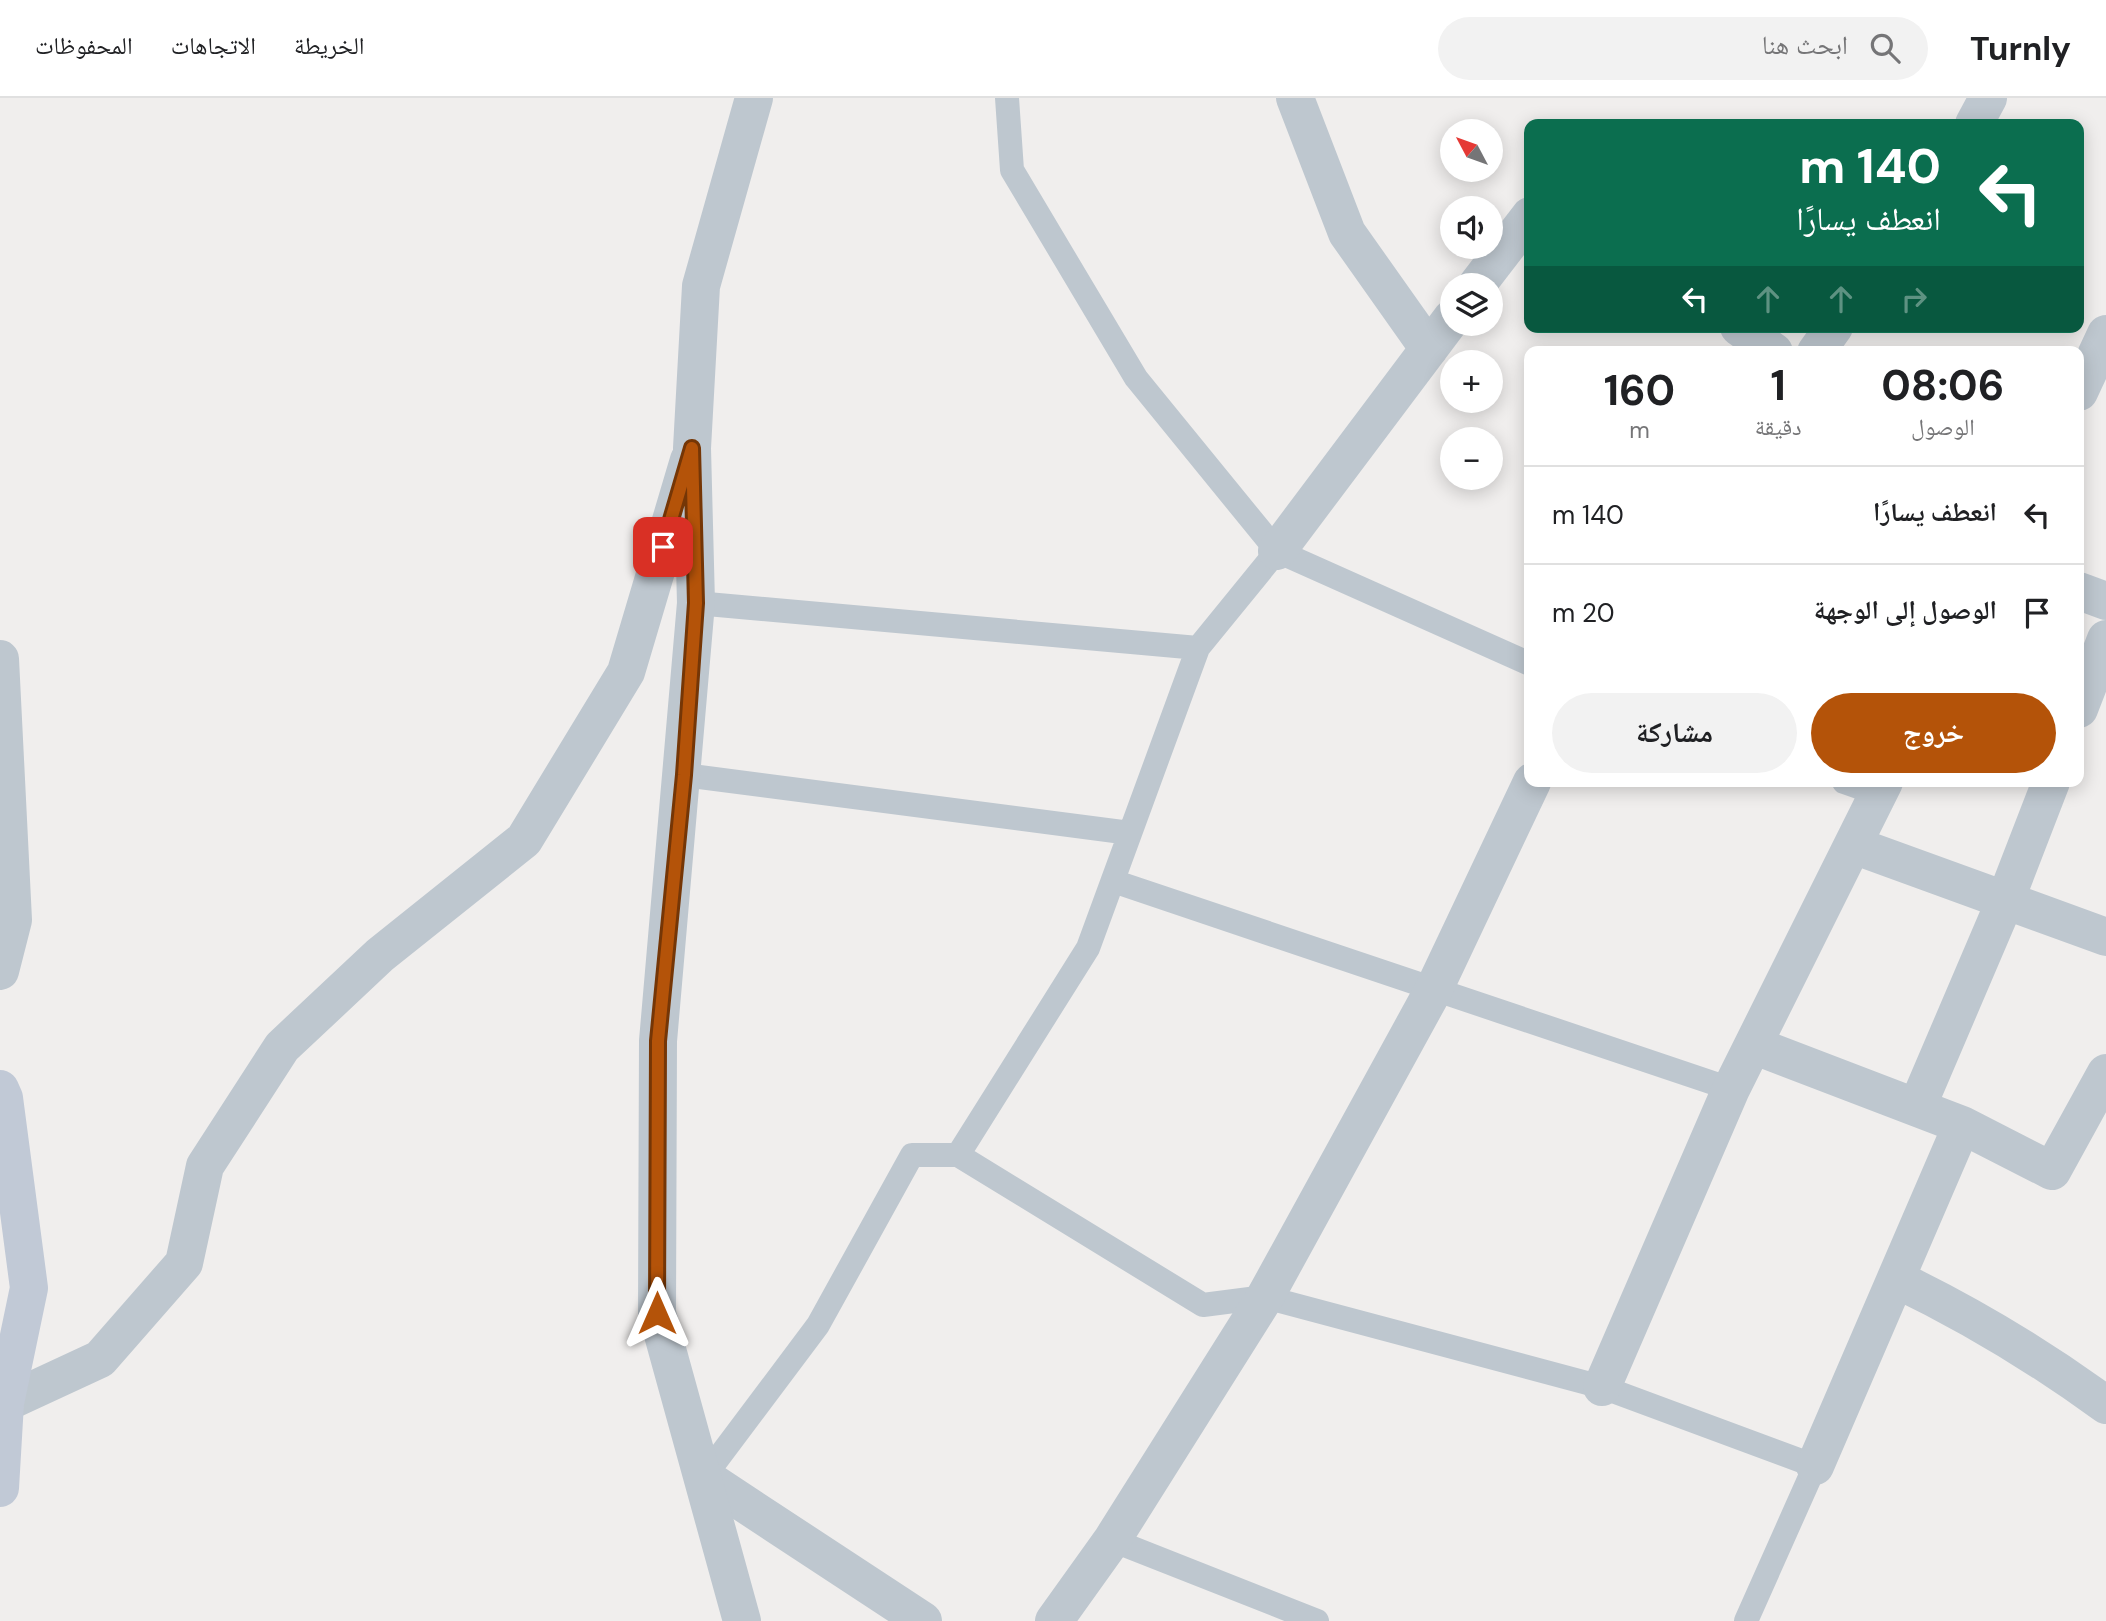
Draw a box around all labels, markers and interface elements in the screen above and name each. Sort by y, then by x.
search box [1438,17,1928,80]
text: Turnly [1970,27,2071,70]
text: ابحث هنا [1762,28,1848,62]
icon: search [1866,29,1904,67]
text: المحفوظات [35,30,133,61]
text: الاتجاهات [171,30,256,61]
text: الخريطة [294,30,365,61]
north arrow [1440,119,1503,182]
map controls [1440,119,1503,490]
text: 140 m [1799,134,1941,198]
icon: left [1965,147,2056,238]
button: sound [1440,196,1503,259]
text: انعطف يسارًا [1796,198,1941,240]
button: layers [1440,273,1503,336]
icon: left [1676,280,1714,318]
icon: ahead [1749,280,1787,318]
icon: ahead [1822,280,1860,318]
icon: right [1895,280,1933,318]
button: + [1440,350,1503,413]
text: 1 [1771,358,1786,413]
text: 08:06 [1881,358,2004,413]
text: 160 [1604,363,1675,418]
text: دقيقة [1755,412,1802,442]
text: الوصول [1911,412,1975,442]
text: m [1629,415,1650,445]
button: − [1440,427,1503,490]
text: انعطف يسارًا [1873,495,1997,529]
icon: left [2018,496,2056,534]
text: 140 m [1552,498,1624,532]
pin [633,517,693,577]
icon: arrive [644,528,682,566]
text: الوصول إلى الوجهة [1814,593,1997,627]
icon: arrive [2018,594,2056,632]
text: 20 m [1552,596,1615,630]
button: مشاركة [1552,693,1797,773]
button: خروج [1811,693,2056,773]
position arrow [620,1276,694,1350]

